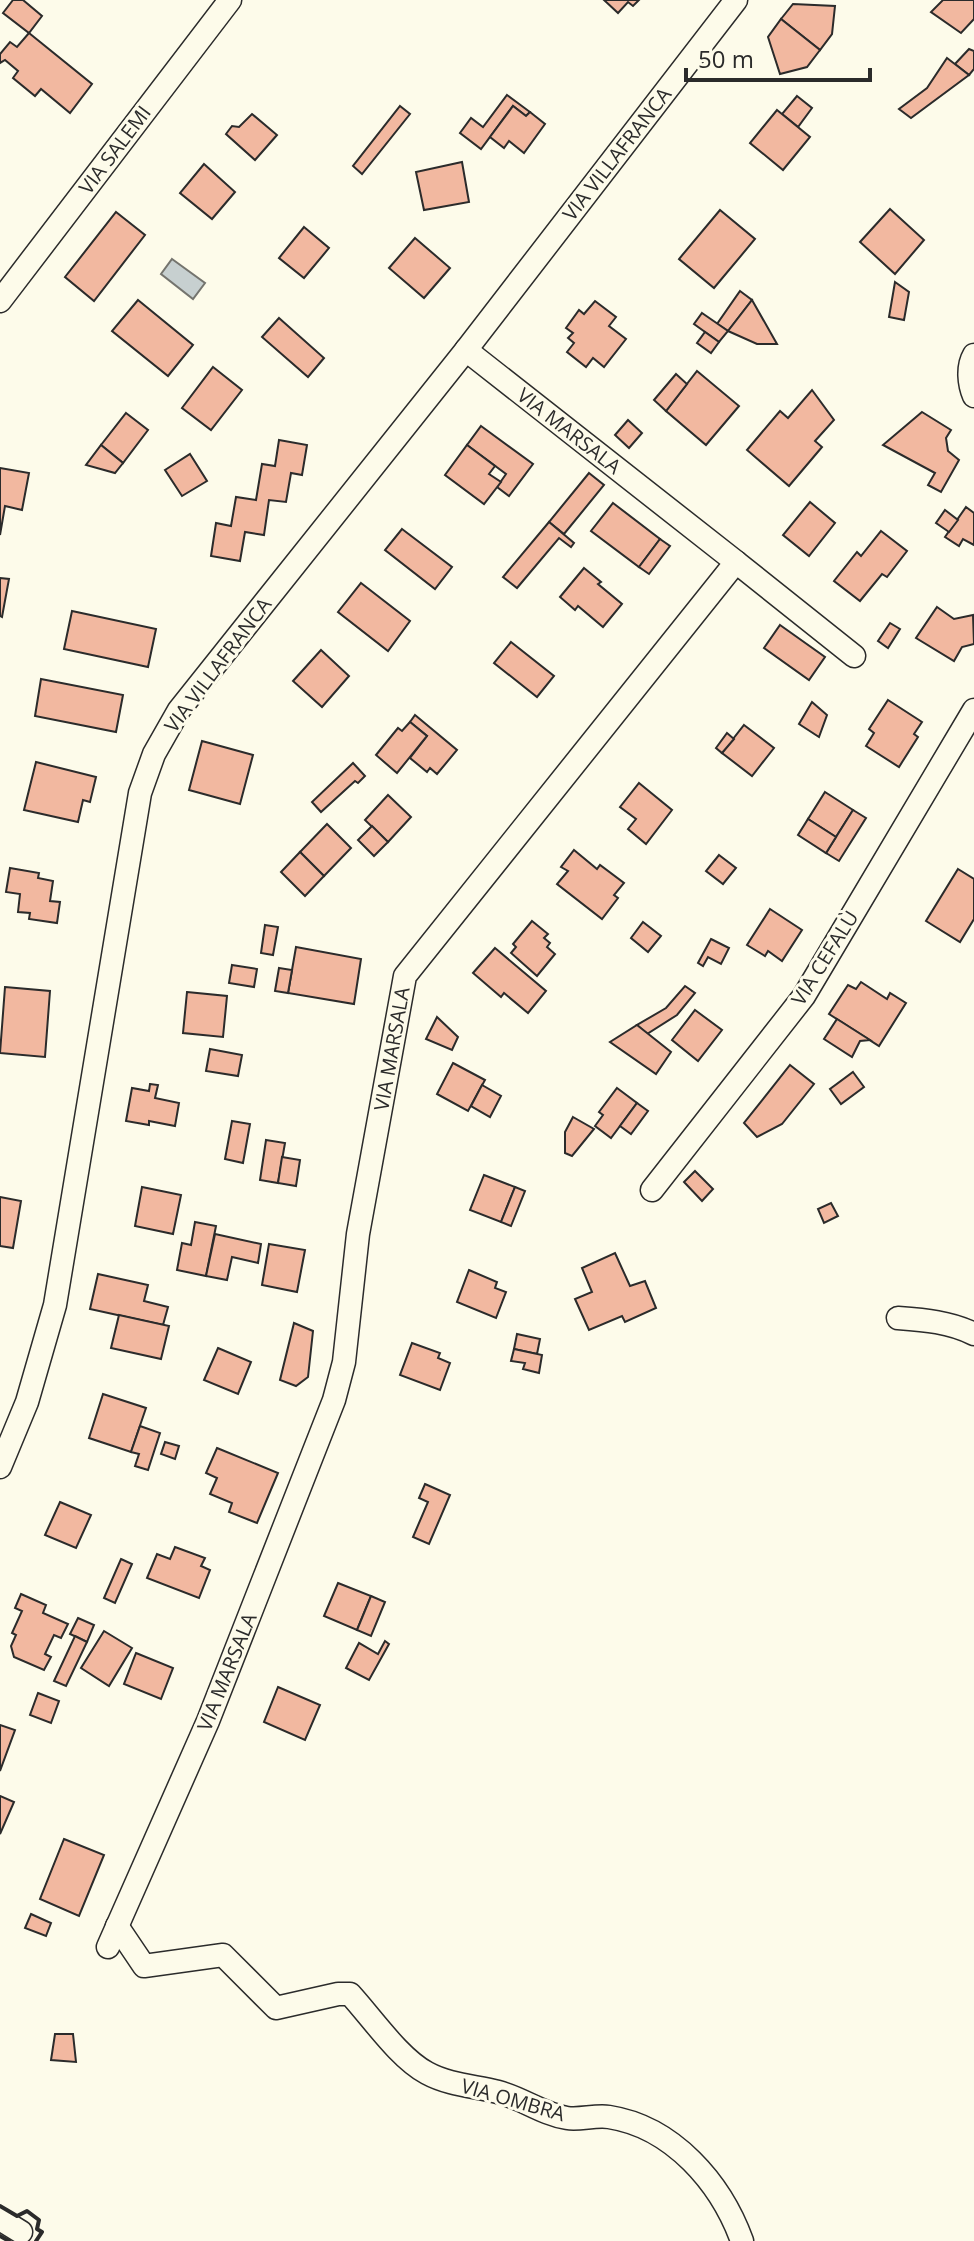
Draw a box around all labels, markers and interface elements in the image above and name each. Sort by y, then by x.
scale bar [686,32,870,82]
text: 50 m [698,42,754,75]
street label: VIA VILLAFRANCA [556,81,677,226]
street label: VIA SALEMI [72,100,157,199]
street label: VIA MARSALA [512,381,627,480]
street label: VIA VILLAFRANCA [158,592,277,738]
street label: VIA CEFALÙ [785,905,864,1010]
street label: VIA MARSALA [367,985,416,1113]
street label: VIA MARSALA [191,1608,263,1735]
street label: VIA OMBRA [458,2072,569,2127]

